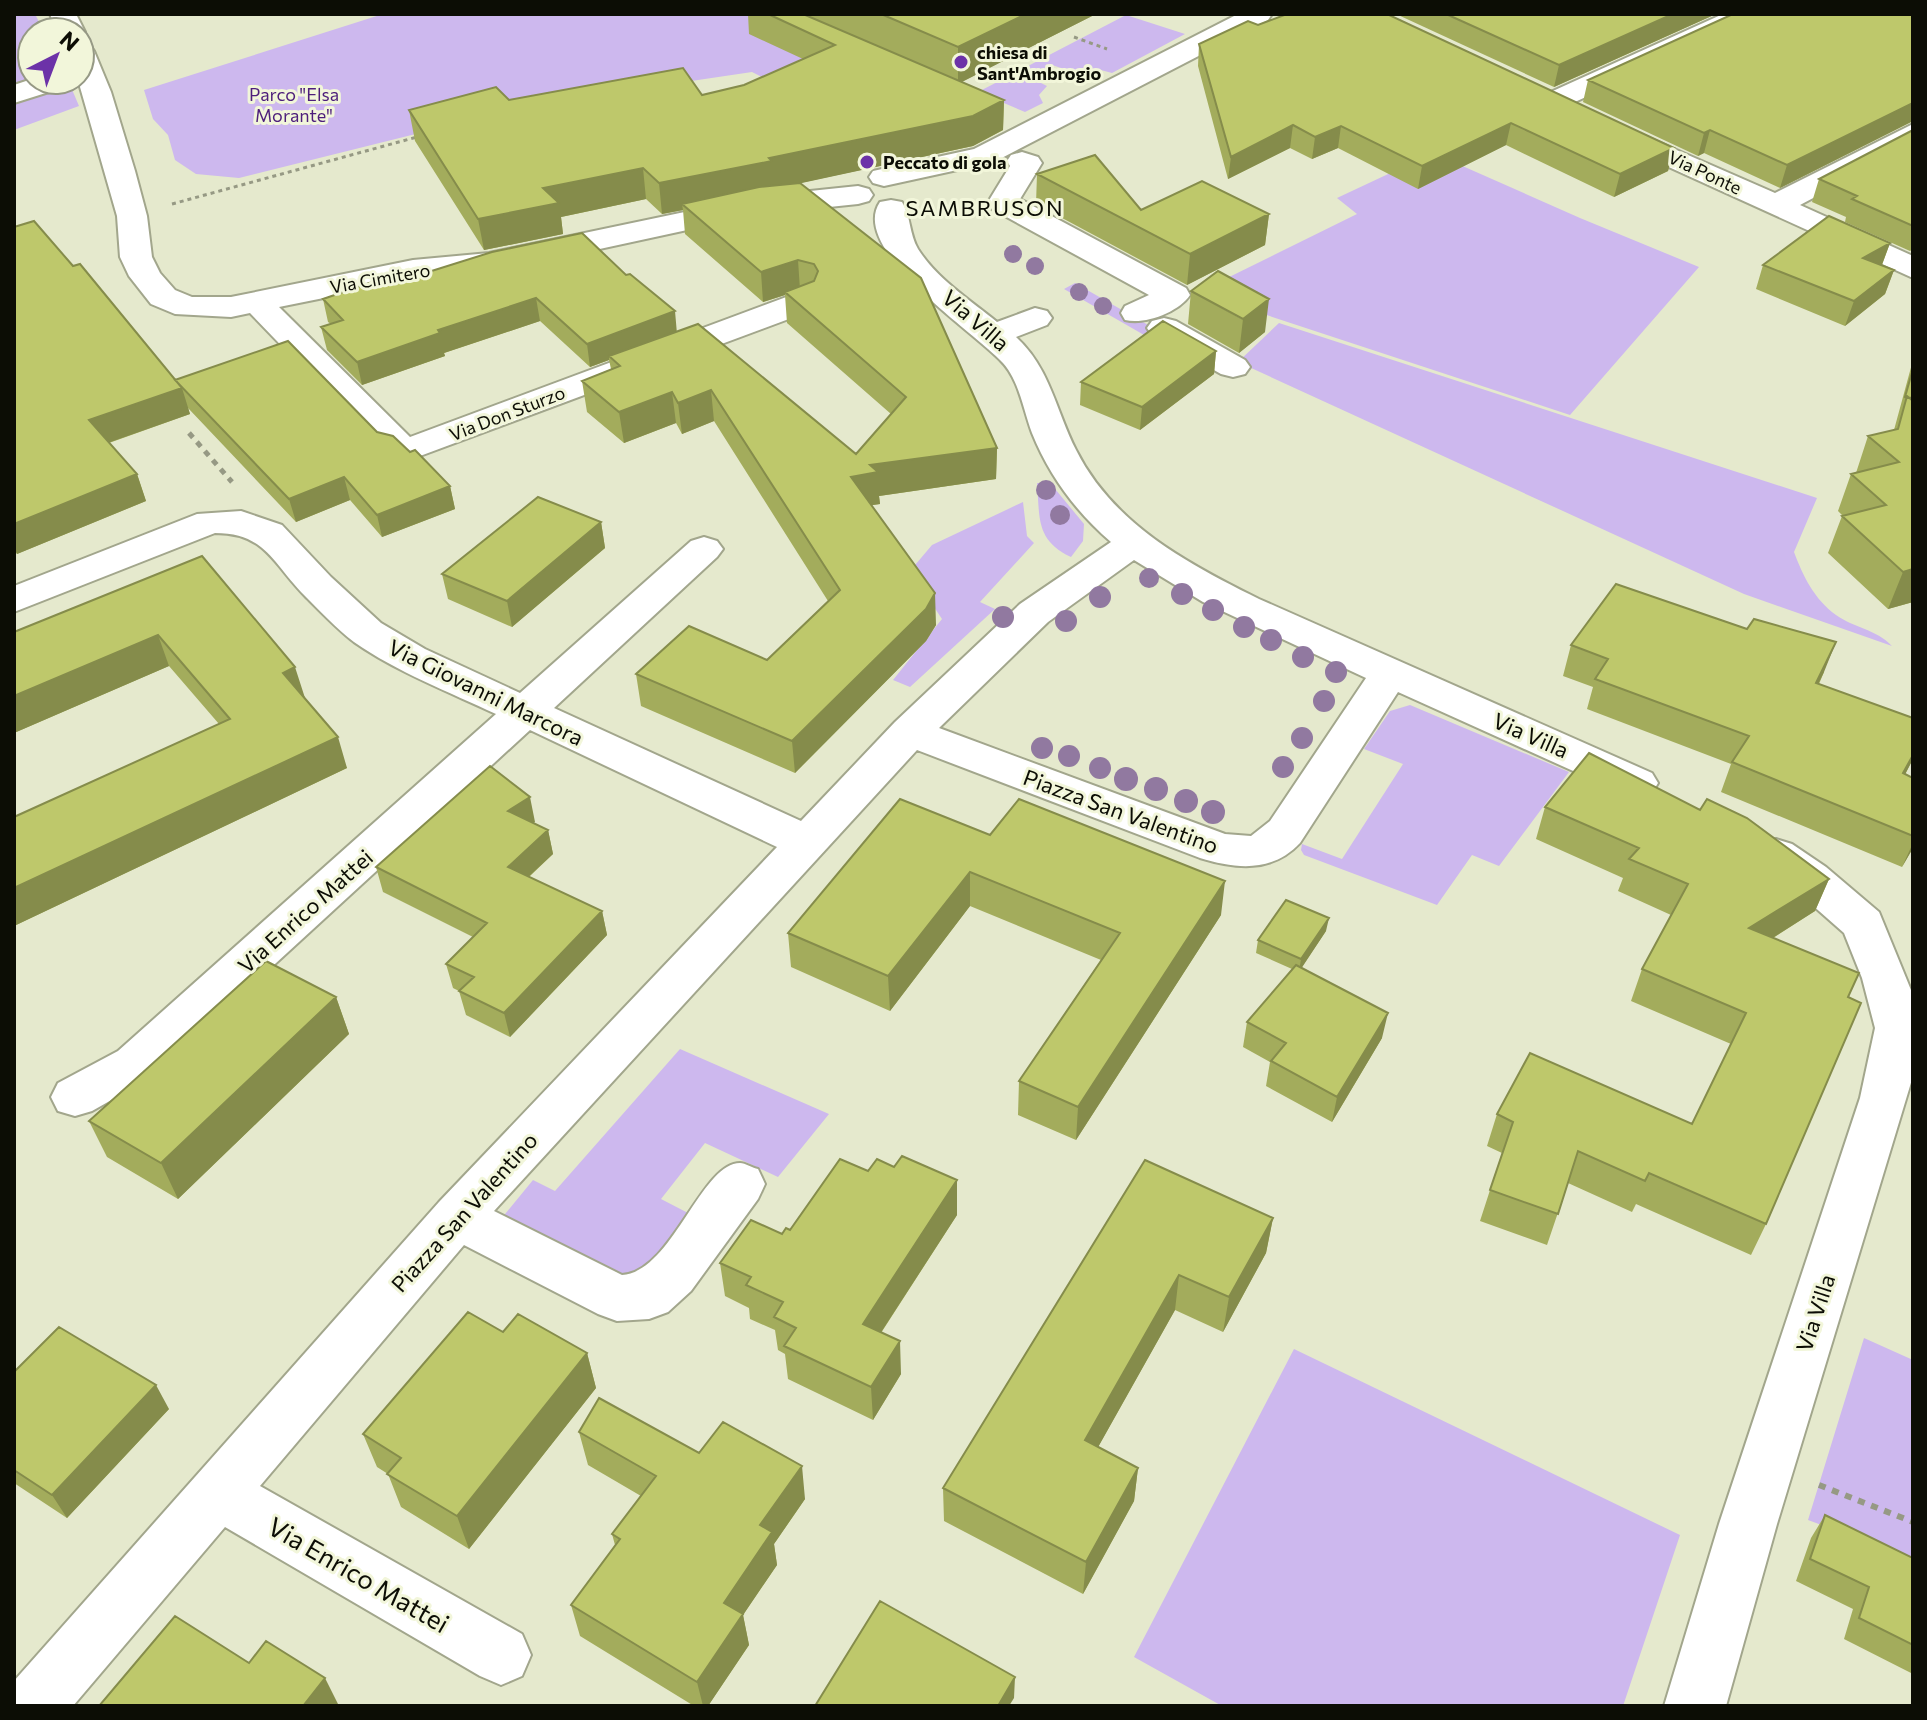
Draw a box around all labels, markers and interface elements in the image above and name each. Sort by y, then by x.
north arrow [16,16,96,96]
text: N [55,25,85,56]
place label: chiesa di Sant'Ambrogio [977,41,1101,84]
marker: chiesa di Sant'Ambrogio [952,53,970,71]
park label: Parco "Elsa Morante" [249,83,339,126]
street label: Via Ponte [1665,145,1745,199]
place label: Peccato di gola [883,151,1006,173]
marker: Peccato di gola [858,153,876,171]
district label: SAMBRUSON [905,194,1065,221]
street label: Via Cimitero [328,258,432,298]
street label: Via Villa [937,284,1015,356]
street label: Via Don Sturzo [446,381,568,445]
street label: Via Giovanni Marcora [384,633,588,751]
street label: Via Villa [1489,706,1573,764]
street label: Piazza San Valentino [1020,763,1222,859]
street label: Via Enrico Mattei [232,843,378,979]
street label: Piazza San Valentino [385,1127,543,1297]
street label: Via Villa [1790,1271,1840,1355]
street label: Via Enrico Mattei [263,1510,455,1638]

